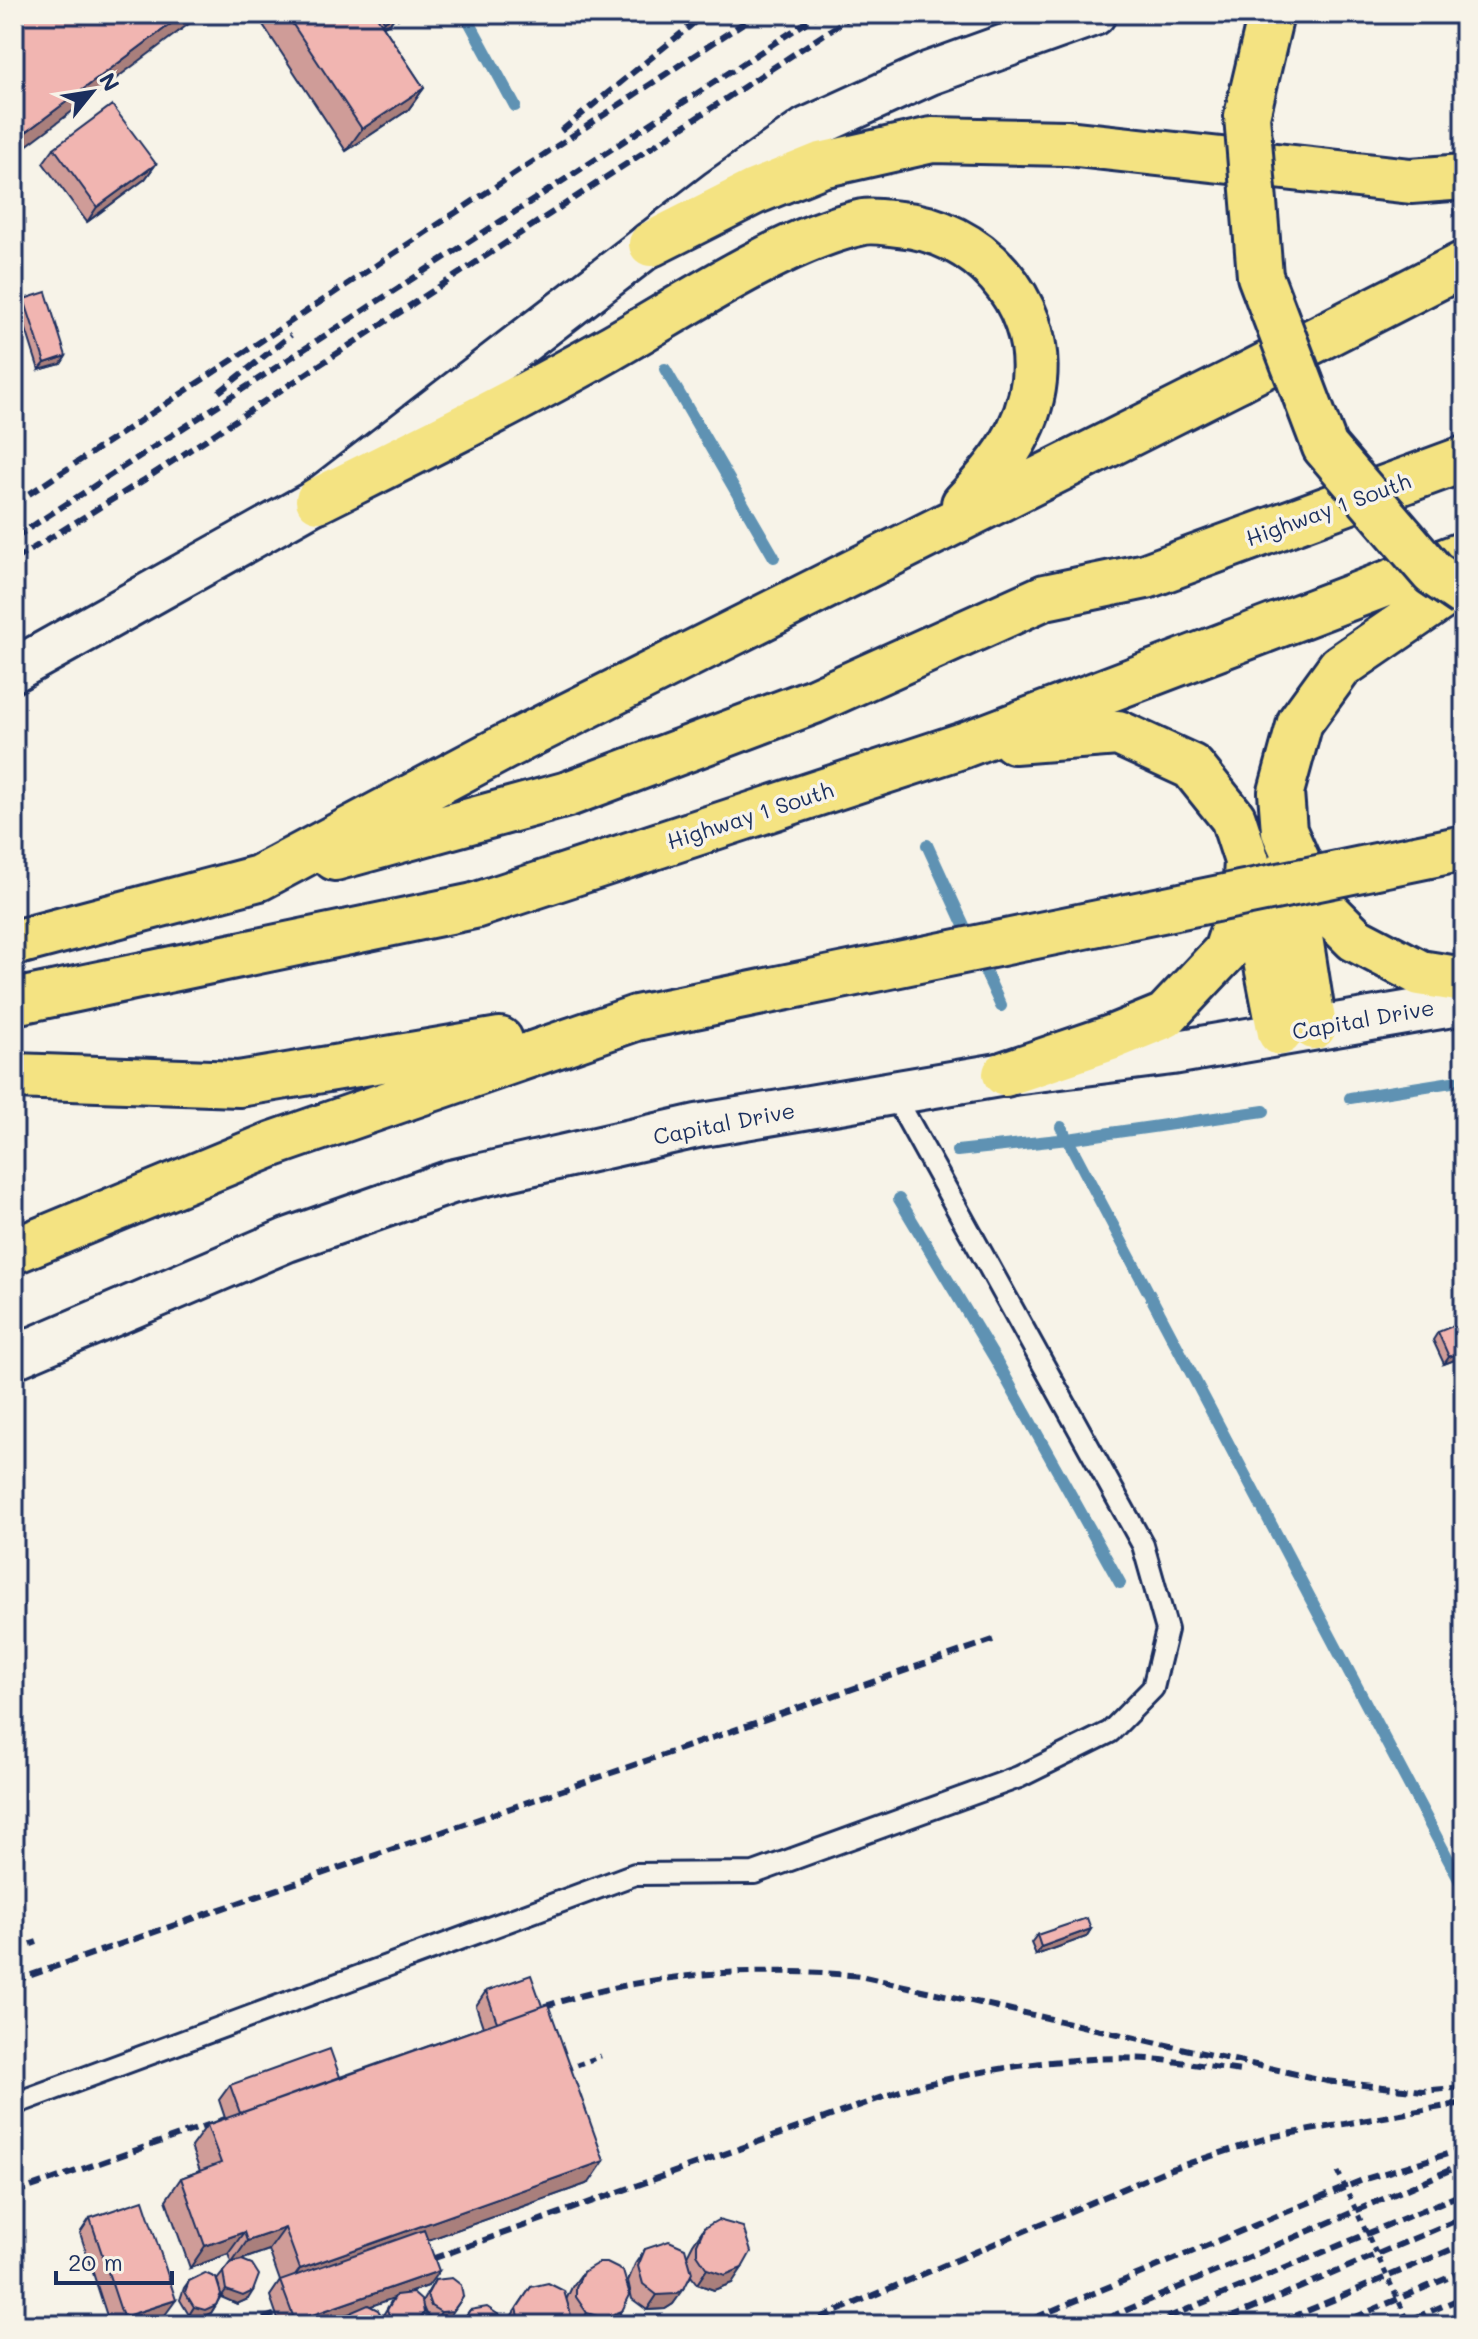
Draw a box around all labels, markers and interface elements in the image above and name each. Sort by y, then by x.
north arrow [52,52,132,132]
text: N [93,67,126,96]
street label: Highway 1 South [1242,466,1414,552]
street label: Highway 1 South [663,774,837,856]
street label: Capital Drive [1290,992,1436,1046]
street label: Capital Drive [651,1095,797,1151]
scale bar [56,2235,172,2285]
text: 20 m [68,2246,123,2277]

